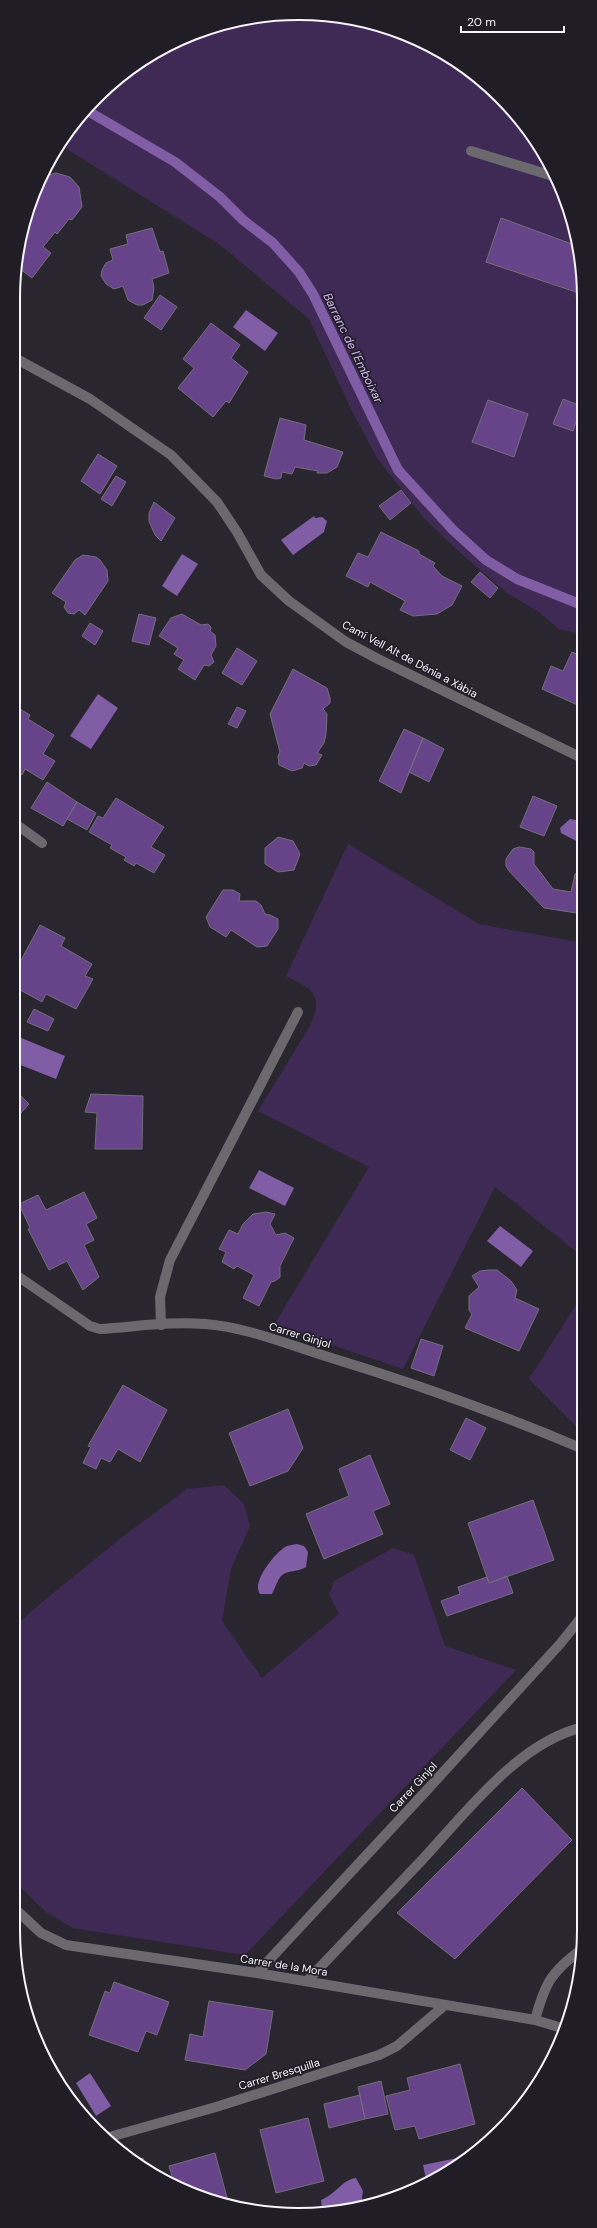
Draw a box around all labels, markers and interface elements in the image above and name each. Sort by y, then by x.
scale bar [461,8,564,34]
text: 20 m [467,14,496,30]
water label: Barranc de l'Emboixar [319,290,387,406]
street label: Camí Vell Alt de Dénia a Xàbia [340,617,480,701]
street label: Carrer Ginjol [267,1319,333,1351]
street label: Carrer Ginjol [386,1759,440,1815]
street label: Carrer de la Mora [239,1951,329,1979]
street label: Carrer Bresquilla [237,2055,321,2093]

